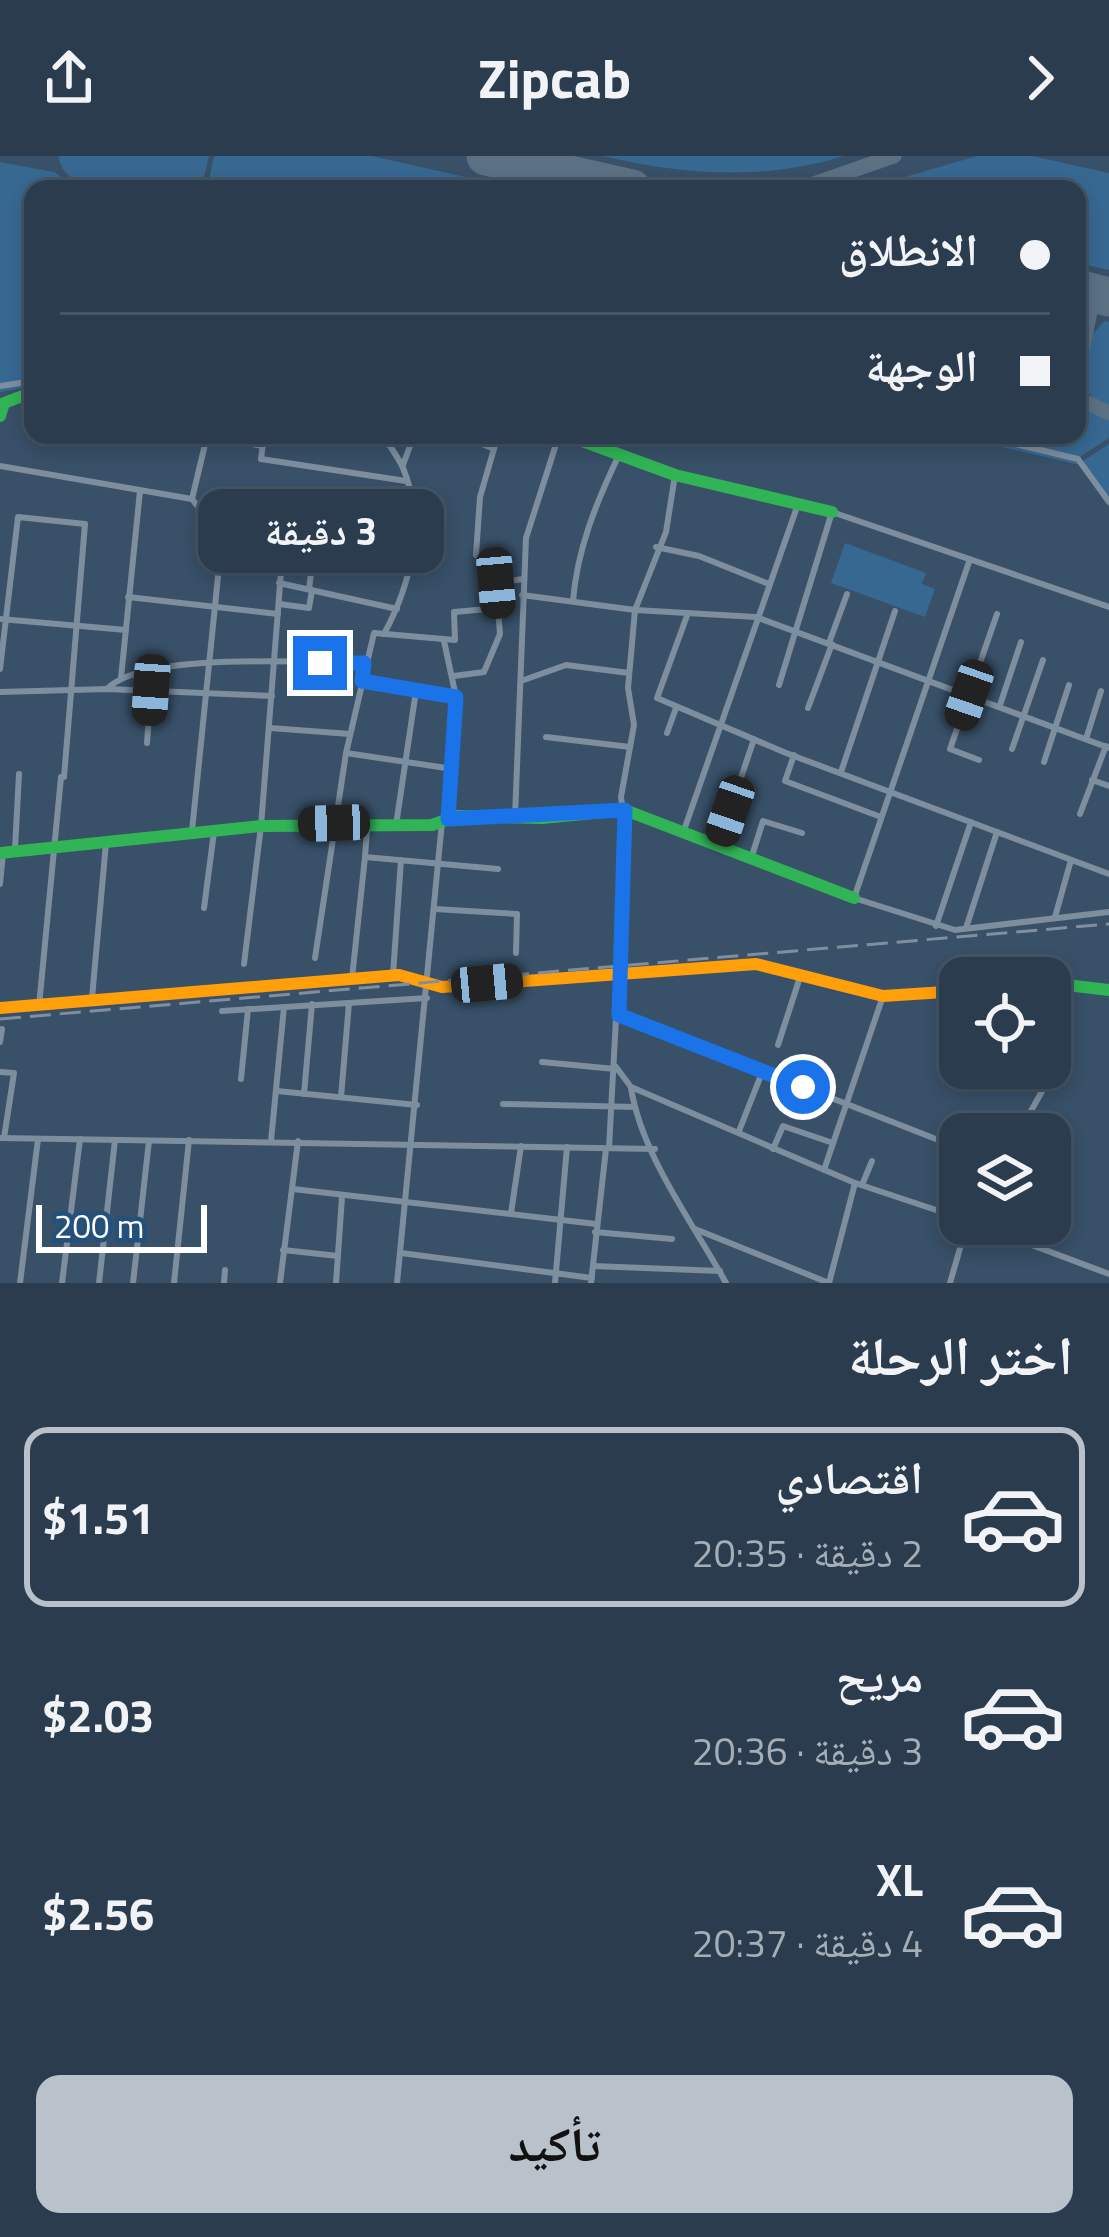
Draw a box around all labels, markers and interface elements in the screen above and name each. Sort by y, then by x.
text: Zipcab [478,37,631,119]
icon: share [36,45,102,111]
icon: forward [1007,45,1073,111]
text: الانطلاق [839,215,978,283]
text: الوجهة [865,331,978,399]
callout: 3 دقيقة [197,489,443,573]
text: 3 دقيقة [265,501,377,560]
car [475,546,517,620]
route end [293,636,347,690]
car [131,653,171,727]
car [940,655,998,735]
car [701,771,759,851]
car [297,804,371,842]
map controls [939,957,1071,1245]
button: locate [939,957,1071,1089]
car [450,962,524,1004]
route start [776,1060,830,1114]
button: layers [939,1113,1071,1245]
scale bar [36,1199,207,1252]
text: 200 m [54,1201,144,1251]
text: اختر الرحلة [848,1314,1073,1396]
text: اقتصادي [776,1443,923,1511]
icon: car [959,1463,1067,1571]
text: $1.51 [42,1483,154,1551]
text: 2 دقيقة · 20:35 [692,1523,923,1582]
text: مريح [836,1641,923,1709]
icon: car [959,1661,1067,1769]
text: $2.03 [42,1681,154,1749]
text: 3 دقيقة · 20:36 [692,1721,923,1780]
text: XL [876,1845,923,1913]
icon: car [959,1859,1067,1967]
text: $2.56 [42,1879,154,1947]
text: 4 دقيقة · 20:37 [692,1913,923,1972]
button: تأكيد [36,2075,1073,2213]

